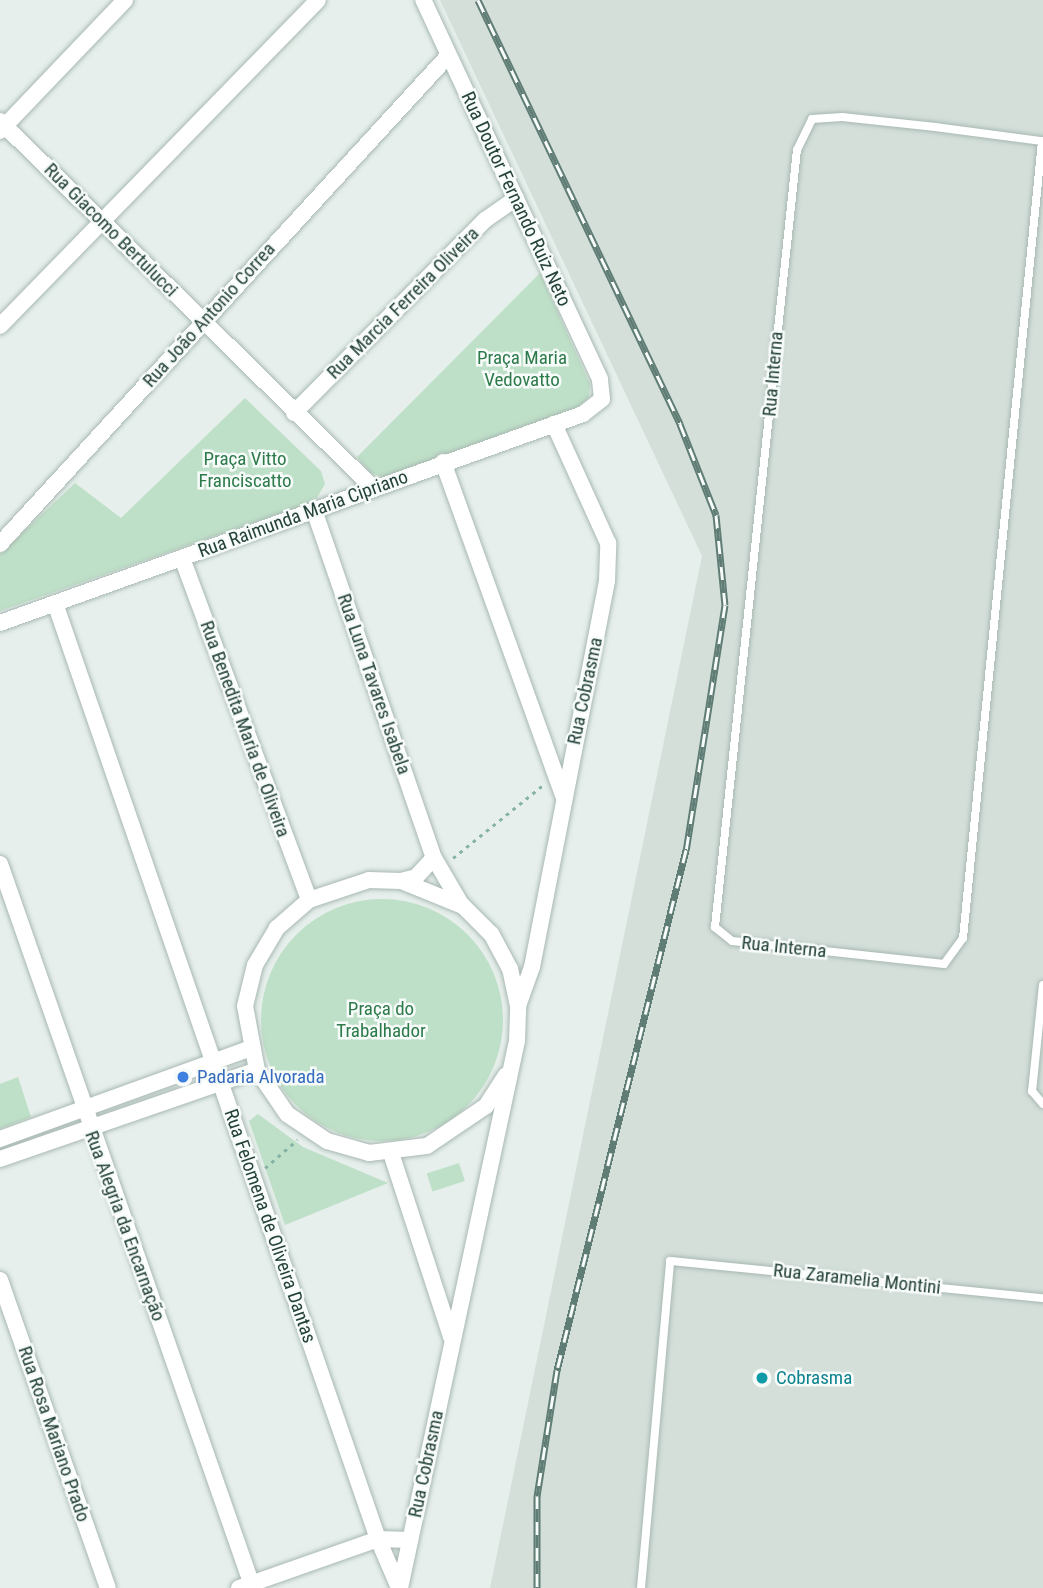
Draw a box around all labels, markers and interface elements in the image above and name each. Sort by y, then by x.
street label: Rua Doutor Fernando Ruiz Neto [456,88,576,310]
street label: Rua Giacomo Bertulucci [39,158,183,302]
street label: Rua Marcia Ferreira Oliveira [322,222,484,384]
street label: Rua João Antonio Correa [138,238,280,392]
street label: Rua Interna [758,331,788,417]
park label: Praça Maria Vedovatto [477,347,567,391]
park label: Praça Vitto Franciscatto [199,448,291,492]
street label: Rua Raimunda Maria Cipriano [195,465,411,563]
street label: Rua Luna Tavares Isabela [332,591,416,777]
street label: Rua Benedita Maria de Oliveira [195,618,295,840]
street label: Rua Cobrasma [563,635,607,747]
street label: Rua Interna [740,931,828,963]
park label: Praça do Trabalhador [336,998,426,1042]
place label: Padaria Alvorada [197,1066,325,1088]
marker: Padaria Alvorada [175,1069,191,1085]
street label: Rua Felomena de Oliveira Dantas [219,1106,321,1346]
street label: Rua Alegria da Encarnação [80,1128,170,1324]
street label: Rua Zaramelia Montini [772,1259,942,1299]
street label: Rua Rosa Mariano Prado [13,1343,95,1525]
place label: Cobrasma [776,1367,852,1389]
marker: Cobrasma [754,1370,770,1386]
street label: Rua Cobrasma [404,1408,448,1520]

